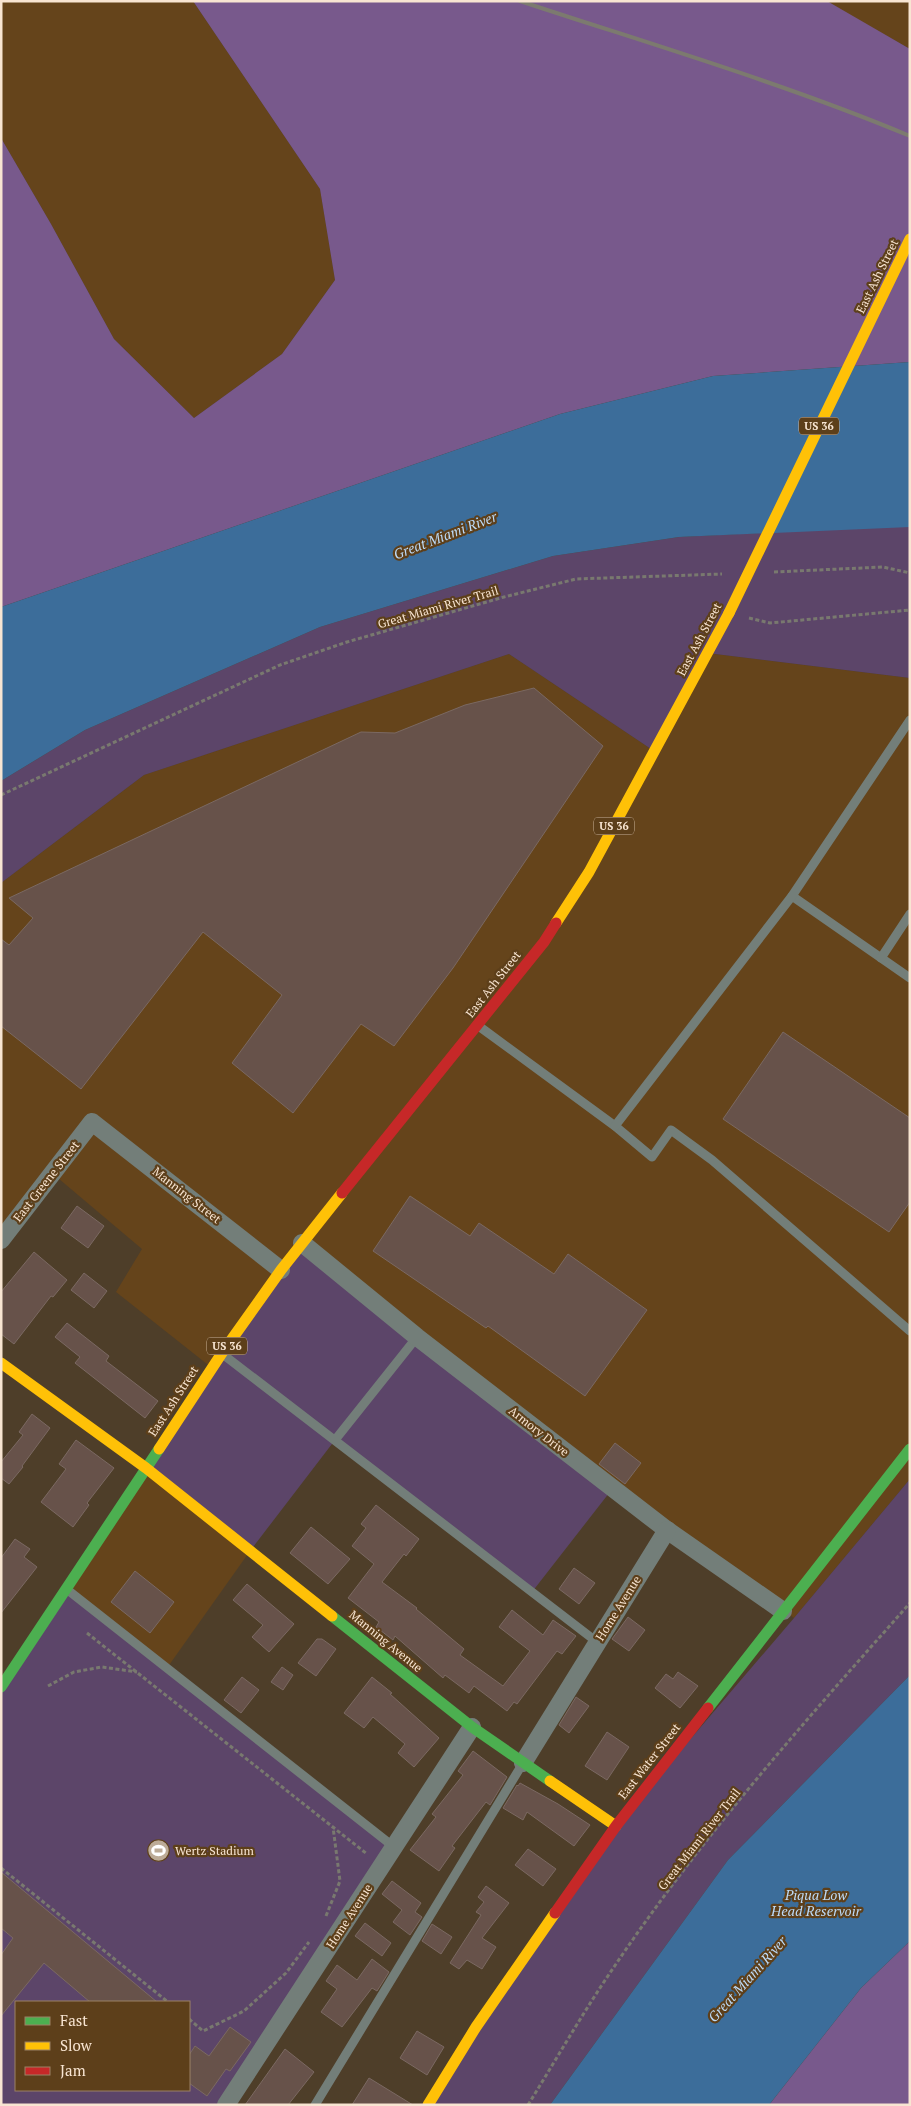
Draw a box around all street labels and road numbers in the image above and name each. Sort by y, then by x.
street label: East Ash Street [853,236,902,316]
road number: US 36 [799,418,839,434]
street label: Great Miami River Trail [376,582,500,631]
street label: East Ash Street [673,599,725,678]
road number: US 36 [594,818,634,834]
street label: East Ash Street [462,947,524,1020]
street label: East Greene Street [10,1137,83,1224]
street label: Manning Street [150,1164,225,1227]
road number: US 36 [207,1338,247,1354]
street label: East Ash Street [145,1363,202,1439]
street label: Armory Drive [506,1403,572,1459]
street label: Home Avenue [592,1573,644,1643]
street label: Manning Avenue [346,1607,426,1675]
street label: East Water Street [615,1720,684,1802]
street label: Great Miami River Trail [655,1785,744,1893]
street label: Home Avenue [323,1881,375,1951]

